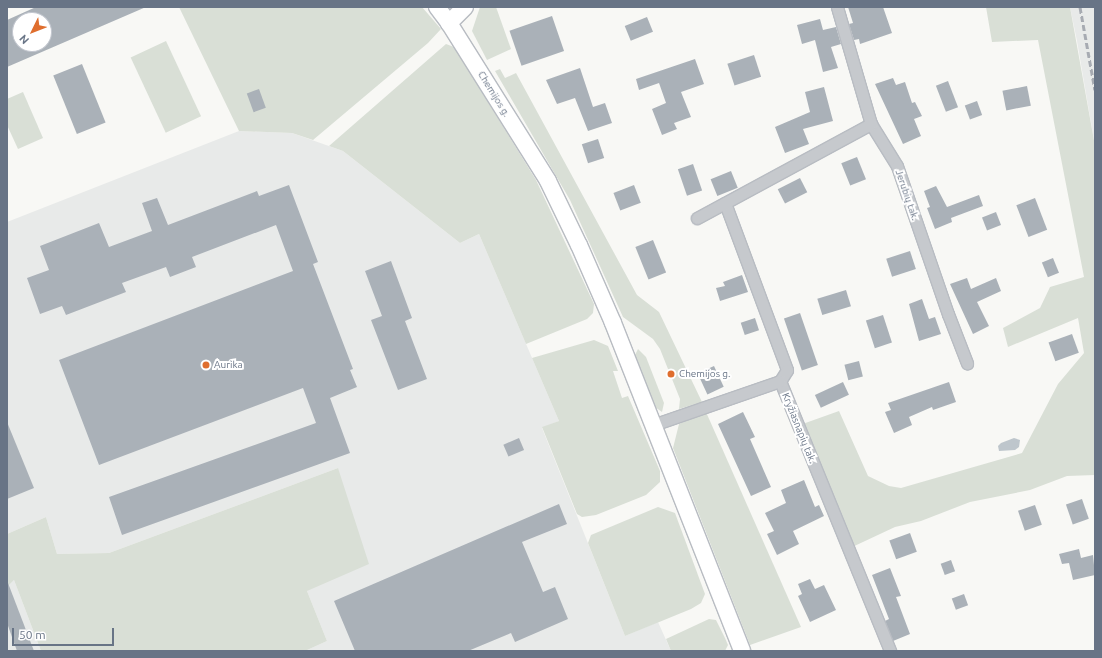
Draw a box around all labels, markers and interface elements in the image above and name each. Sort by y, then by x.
north arrow [12,12,52,52]
text: N [17,32,31,47]
street label: Chemijos g. [475,69,513,119]
street label: Jerubių tak. [893,168,921,222]
place label: Aurika [214,359,243,371]
marker: Aurika [201,360,211,370]
place label: Chemijos g. [679,368,731,380]
marker: Chemijos g. [666,369,676,379]
street label: Kryžiasnapių tak. [779,391,819,465]
scale bar [14,620,116,646]
text: 50 m [19,628,46,641]

